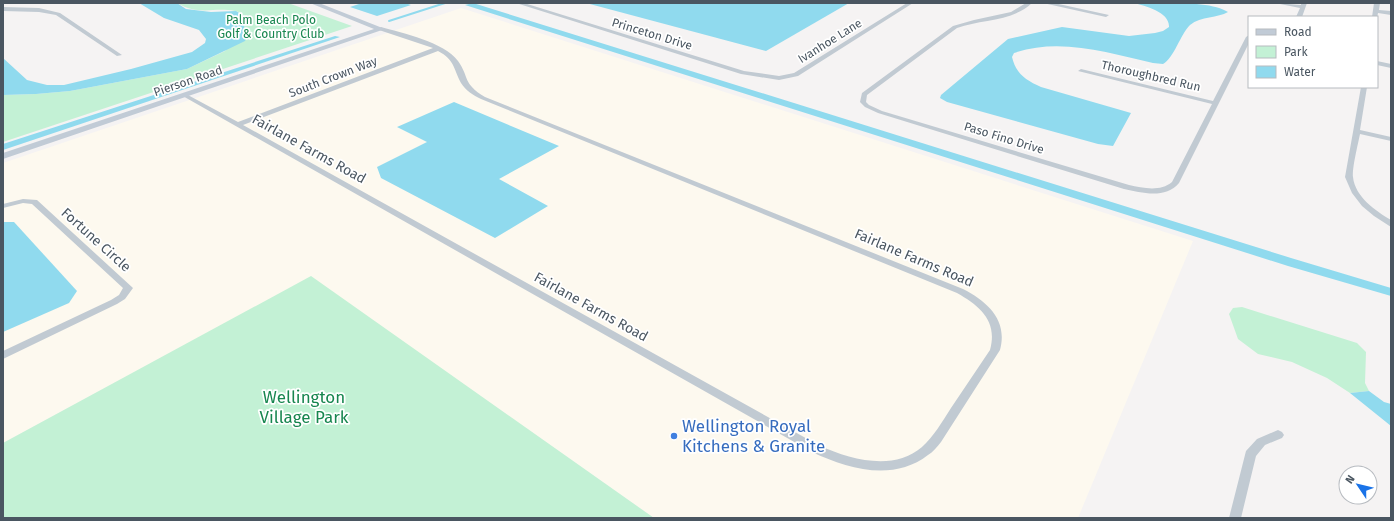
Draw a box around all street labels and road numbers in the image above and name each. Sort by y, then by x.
street label: Princeton Drive [610,15,694,53]
street label: Ivanhoe Lane [796,16,864,66]
street label: South Crown Way [287,54,379,100]
street label: Thoroughbred Run [1100,58,1202,94]
street label: Pierson Road [152,63,224,99]
street label: Fairlane Farms Road [249,111,369,187]
street label: Paso Fino Drive [962,119,1046,157]
street label: Fortune Circle [58,204,134,276]
street label: Fairlane Farms Road [852,225,976,291]
street label: Fairlane Farms Road [531,269,651,345]

